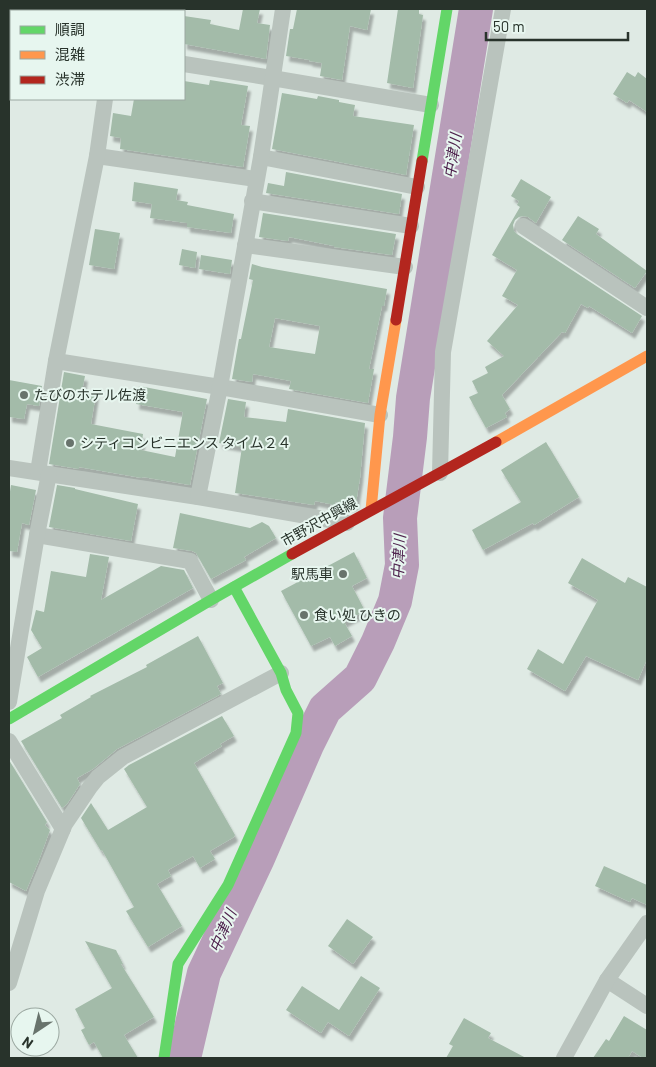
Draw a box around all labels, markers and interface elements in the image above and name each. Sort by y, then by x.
legend [10,10,185,100]
scale bar [486,10,628,42]
text: 50 m [493,17,525,35]
text: 順調 [55,20,85,38]
text: 混雑 [55,45,85,63]
text: 渋滞 [55,70,85,88]
water label: 中津川 [440,130,465,179]
place label: たびのホテル佐渡 [34,386,146,403]
marker: たびのホテル佐渡 [18,389,30,401]
place label: シティコンビニエンス タイム２４ [80,434,291,451]
marker: シティコンビニエンス タイム２４ [64,437,76,449]
street label: 市野沢中興線 [278,494,360,549]
water label: 中津川 [388,532,408,580]
place label: 駅馬車 [291,565,333,582]
marker: 駅馬車 [337,568,349,580]
place label: 食い処 ひきの [314,606,401,623]
marker: 食い処 ひきの [298,609,310,621]
water label: 中津川 [205,905,240,955]
north arrow [10,1007,60,1057]
text: N [19,1033,36,1053]

